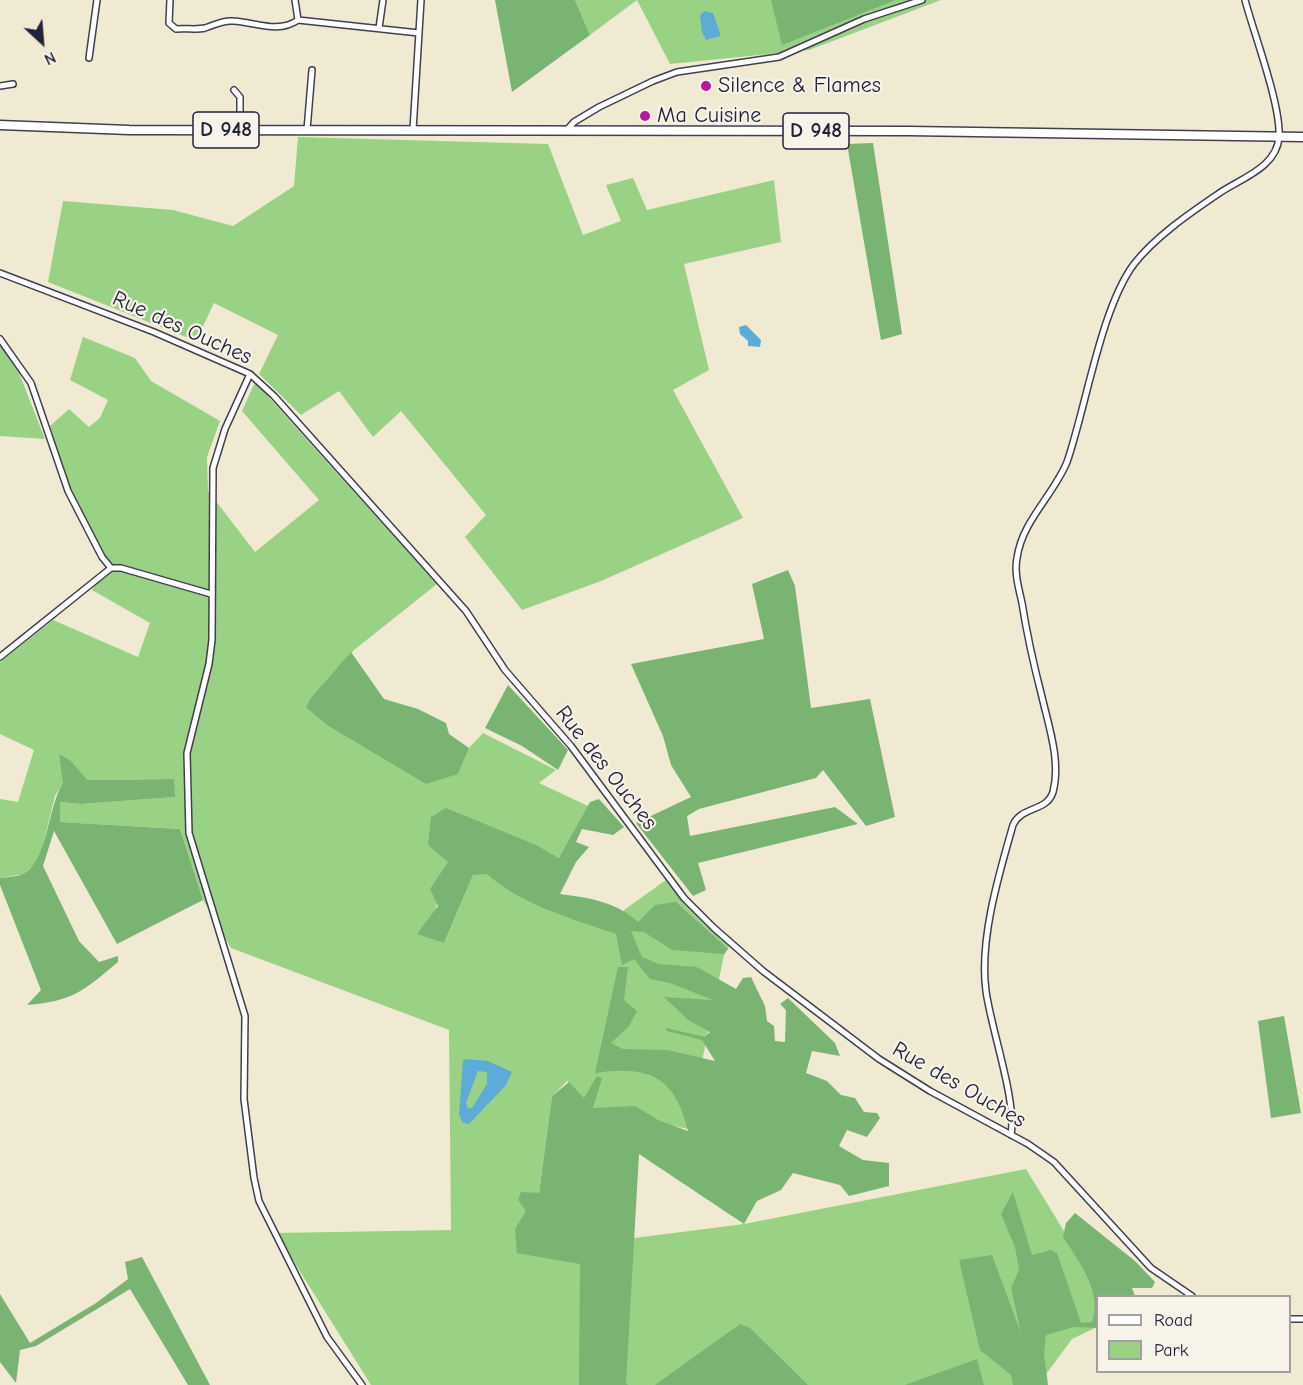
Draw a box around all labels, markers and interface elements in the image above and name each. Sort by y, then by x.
north arrow [12,12,72,72]
text: N [41,48,59,69]
place label: Silence & Flames [718,73,881,99]
marker: Silence & Flames [699,79,713,93]
place label: Ma Cuisine [657,103,761,129]
marker: Ma Cuisine [638,109,652,123]
road number: D 948 [193,112,259,148]
road number: D 948 [783,113,849,149]
street label: Rue des Ouches [108,285,256,371]
street label: Rue des Ouches [549,701,663,835]
street label: Rue des Ouches [888,1036,1030,1134]
legend [1096,1295,1291,1373]
text: Road [1154,1310,1193,1331]
text: Park [1154,1340,1188,1361]

